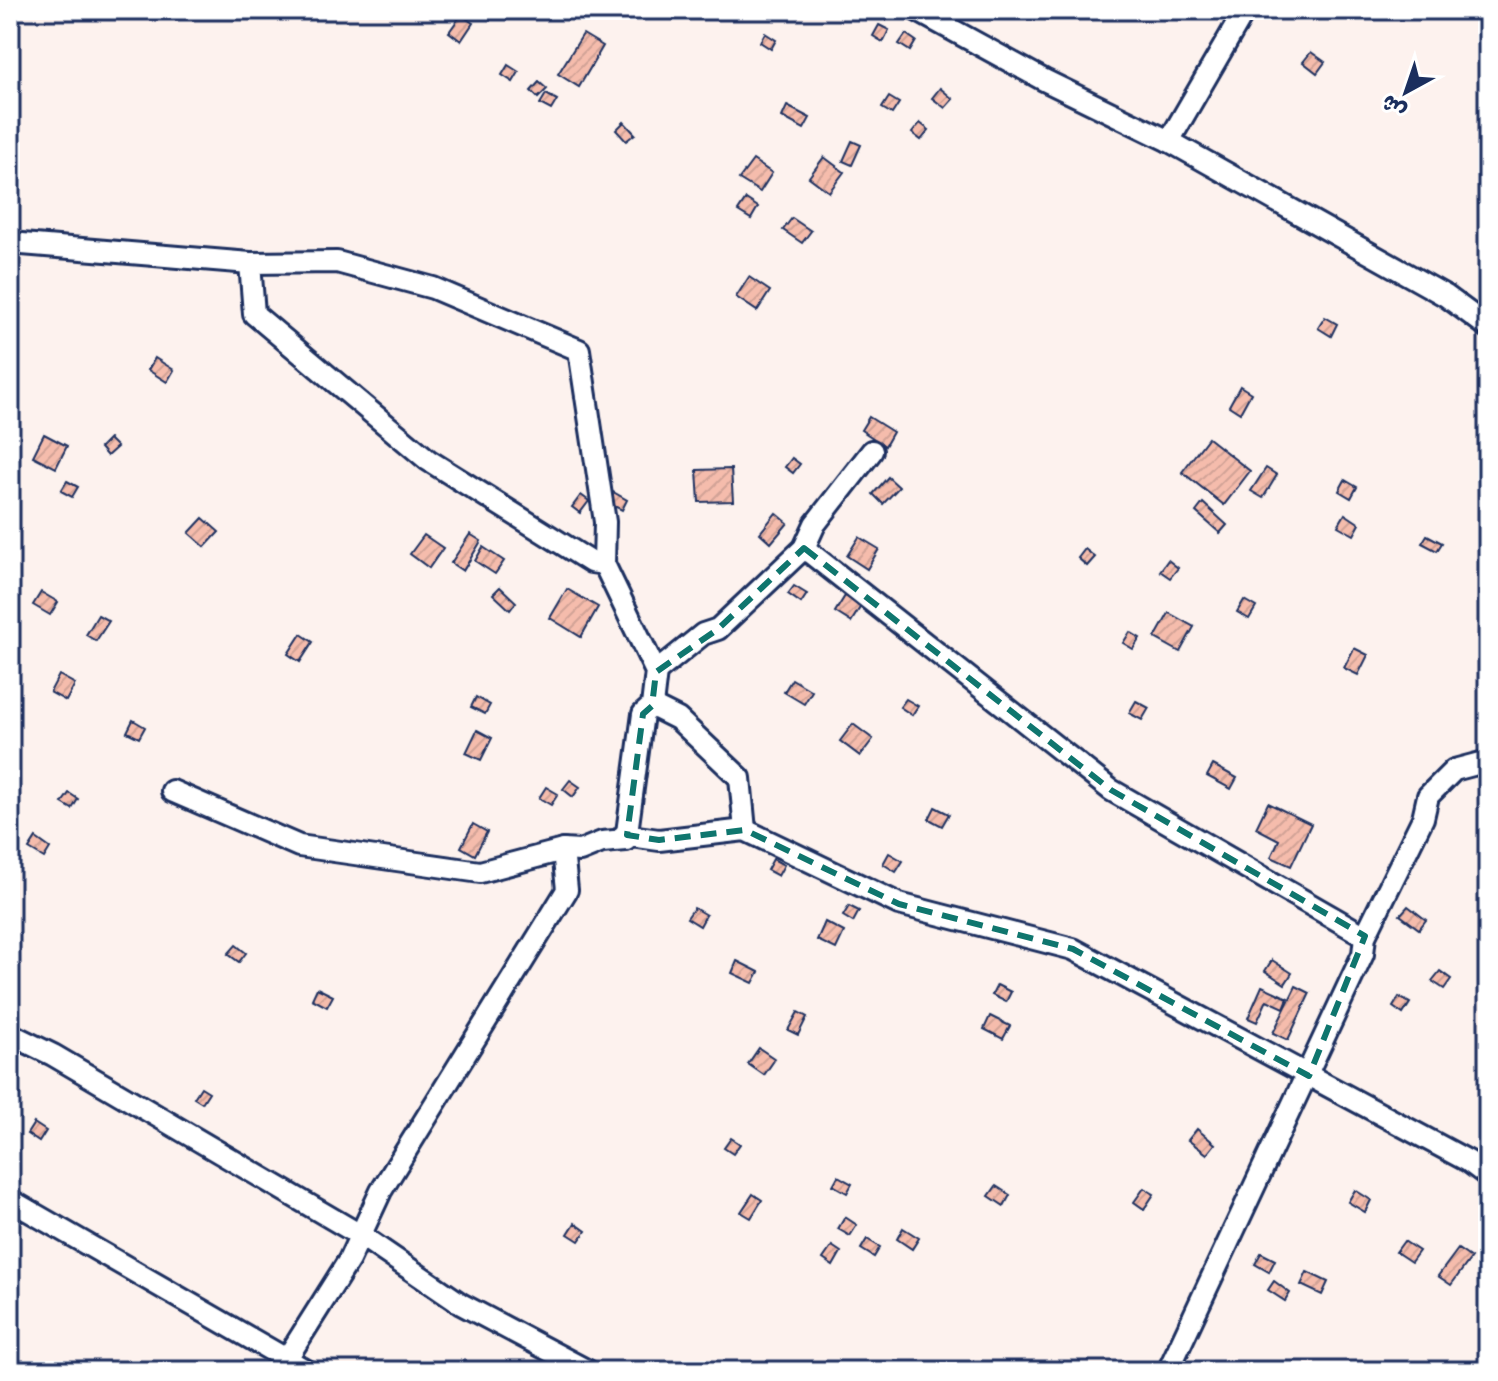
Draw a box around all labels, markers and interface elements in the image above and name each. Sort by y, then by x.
north arrow [1366,52,1446,132]
text: ش [1378,87,1413,122]

